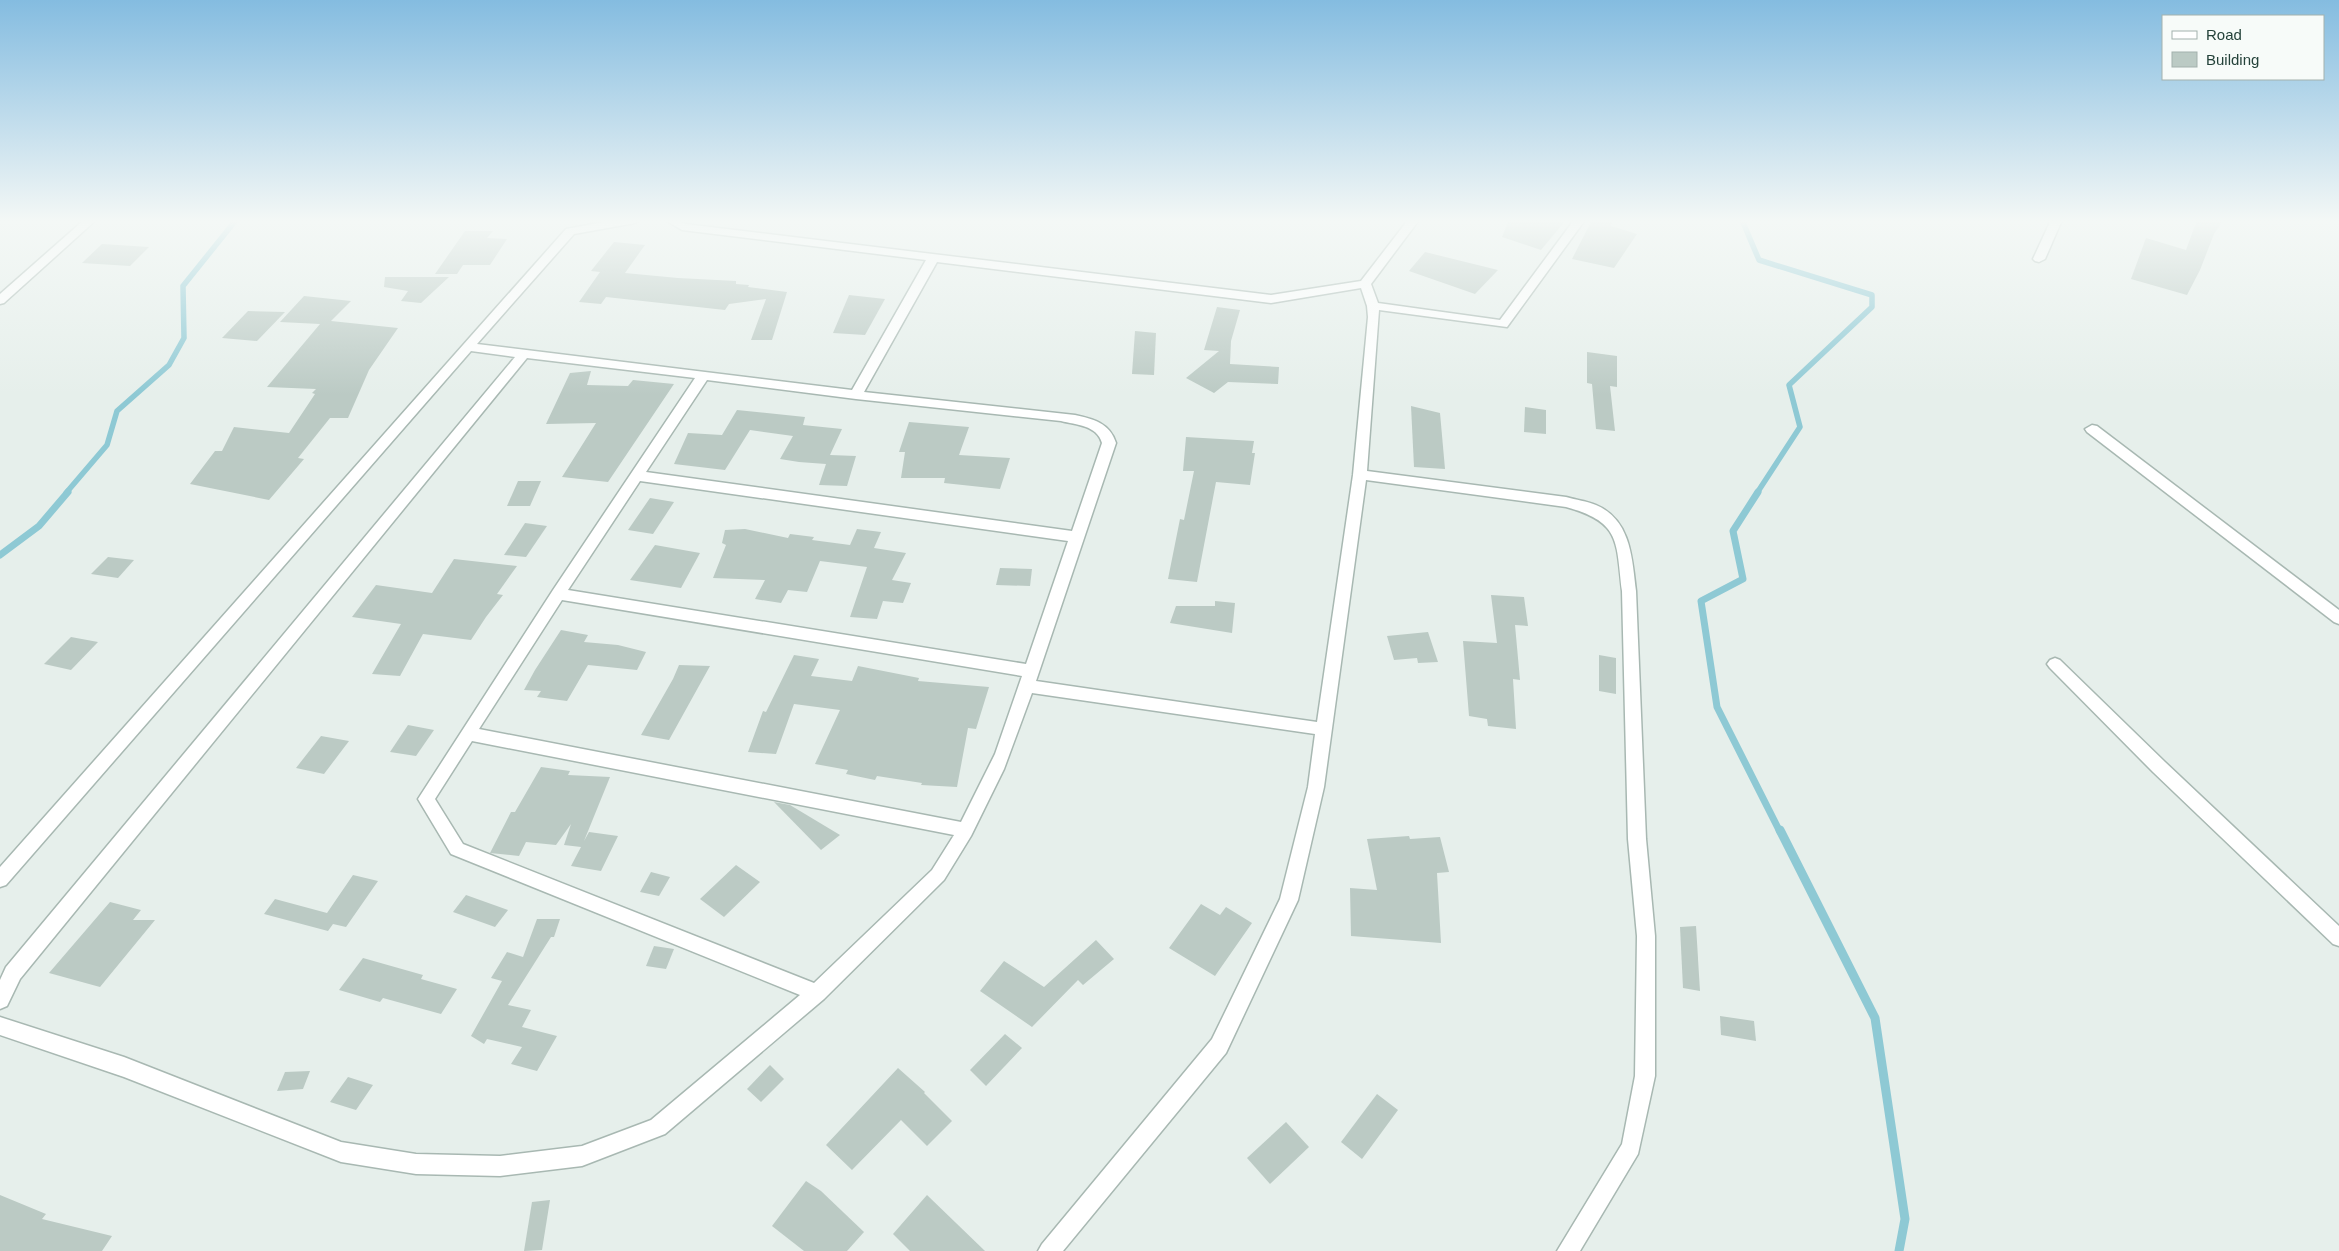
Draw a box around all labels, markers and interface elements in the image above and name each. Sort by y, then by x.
legend [2162,15,2324,80]
text: Road [2206,26,2242,43]
text: Building [2206,51,2259,68]

